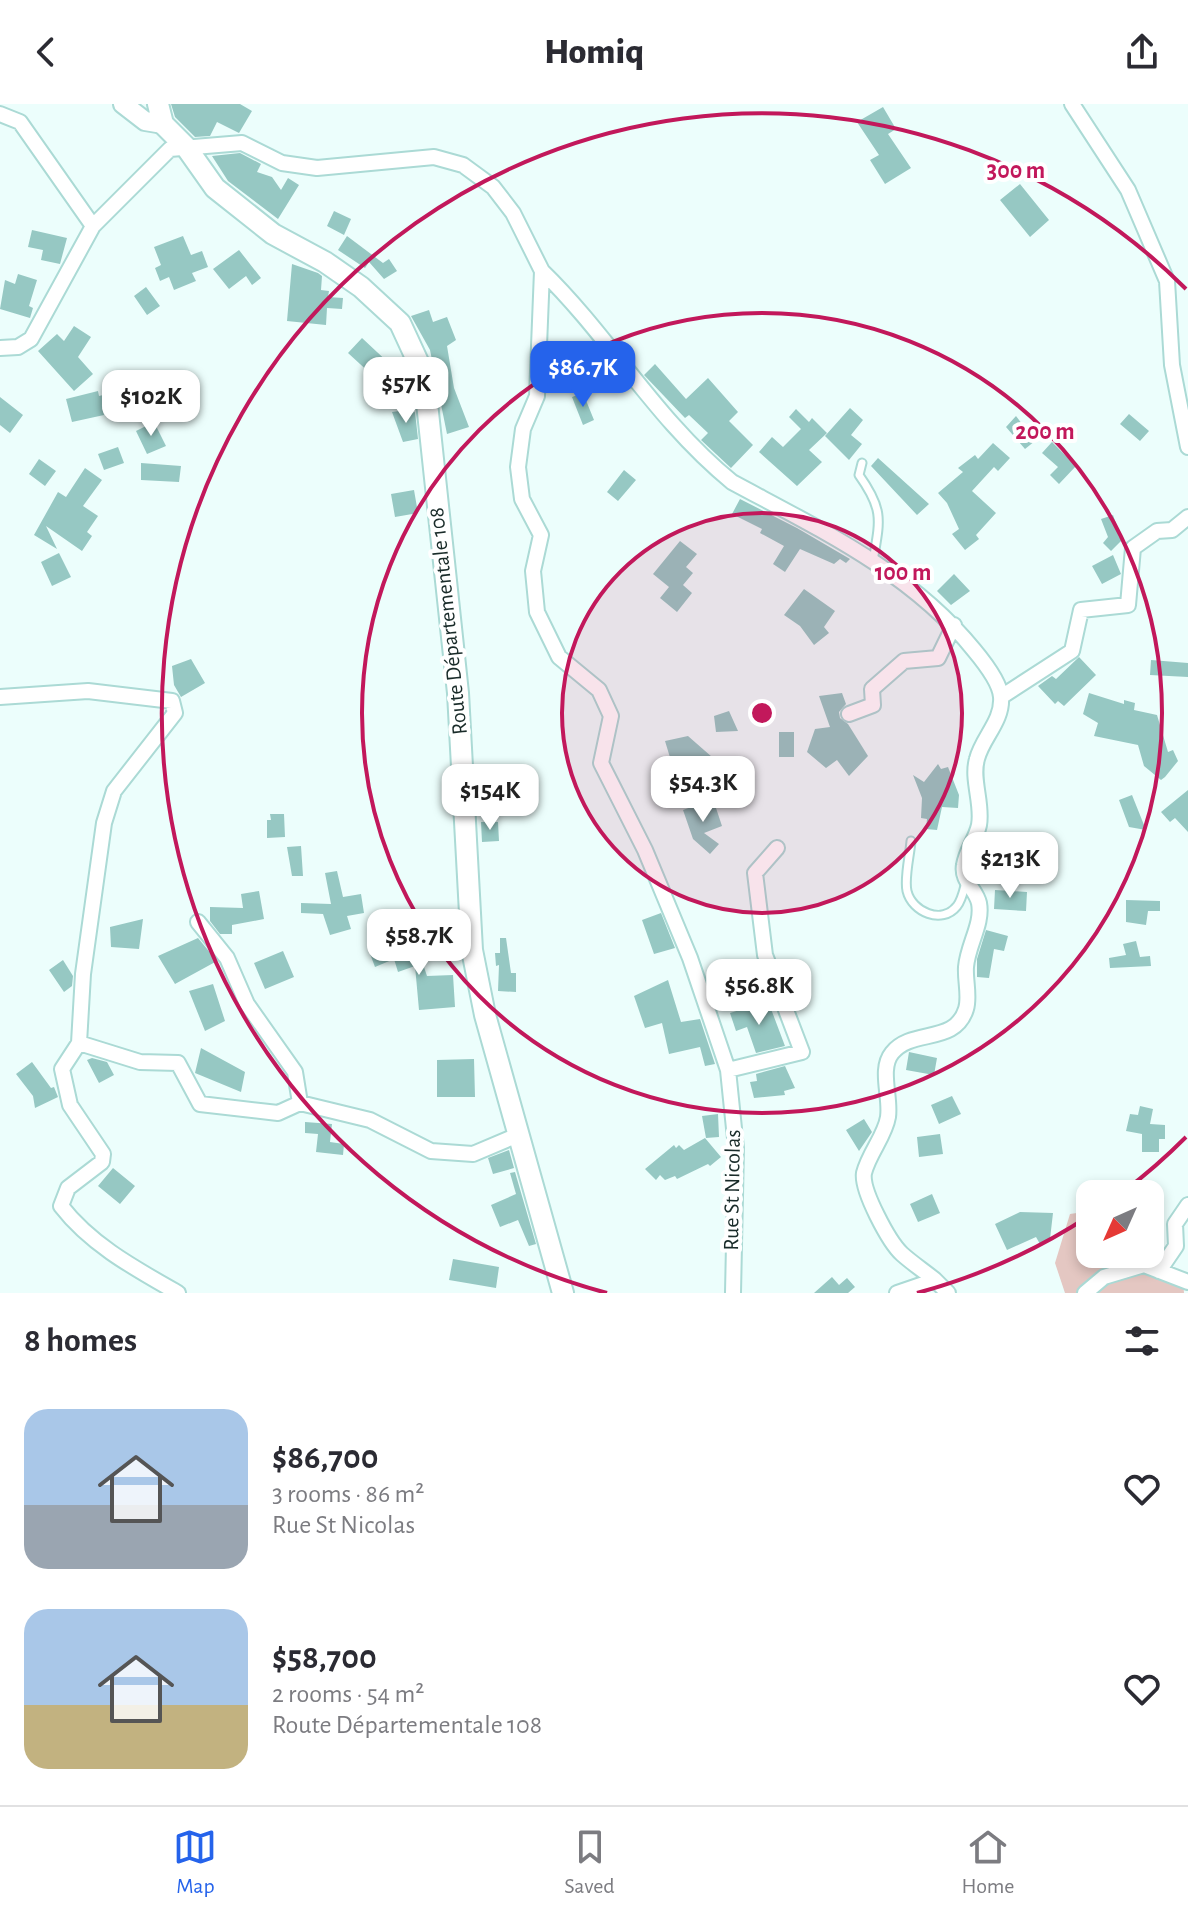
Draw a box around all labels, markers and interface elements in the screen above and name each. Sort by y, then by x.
icon: back [24,30,68,74]
icon: share [1120,30,1164,74]
text: Homiq [544,34,644,70]
text: 300 m [987,159,1045,183]
pin: $86.7K [518,341,648,409]
text: $86.7K [548,354,618,380]
pin: $57K [359,357,453,425]
pin: $102K [95,370,207,438]
text: $57K [381,370,431,396]
text: $102K [120,383,182,409]
text: 200 m [1015,420,1075,444]
street label: Route Départementale 108 [425,506,471,736]
text: 100 m [875,561,931,585]
centre of rings [748,699,776,727]
pin: $54.3K [638,756,768,824]
pin: $154K [434,764,546,832]
text: $54.3K [669,769,737,795]
text: $154K [460,777,520,803]
pin: $213K [954,832,1066,900]
text: $213K [980,845,1040,871]
pin: $58.7K [354,909,484,977]
text: $58.7K [385,922,453,948]
pin: $56.8K [694,959,824,1027]
text: $56.8K [724,972,794,998]
street label: Rue St Nicolas [720,1129,744,1251]
north arrow [1076,1180,1164,1268]
map controls [1076,1180,1164,1268]
icon: filters [1120,1319,1164,1363]
text: 8 homes [24,1324,137,1358]
icon: home [88,1441,184,1537]
text: $86,700 [272,1441,378,1475]
icon: heart [1120,1467,1164,1511]
text: 3 rooms · 86 m² [272,1481,424,1507]
text: Rue St Nicolas [272,1512,415,1538]
icon: home [88,1641,184,1737]
text: $58,700 [272,1641,377,1675]
icon: heart [1120,1667,1164,1711]
text: 2 rooms · 54 m² [272,1681,424,1707]
text: Route Départementale 108 [272,1712,542,1738]
tab: Map [173,1825,217,1899]
tab: Saved [564,1825,615,1899]
tab: Home [962,1825,1015,1899]

